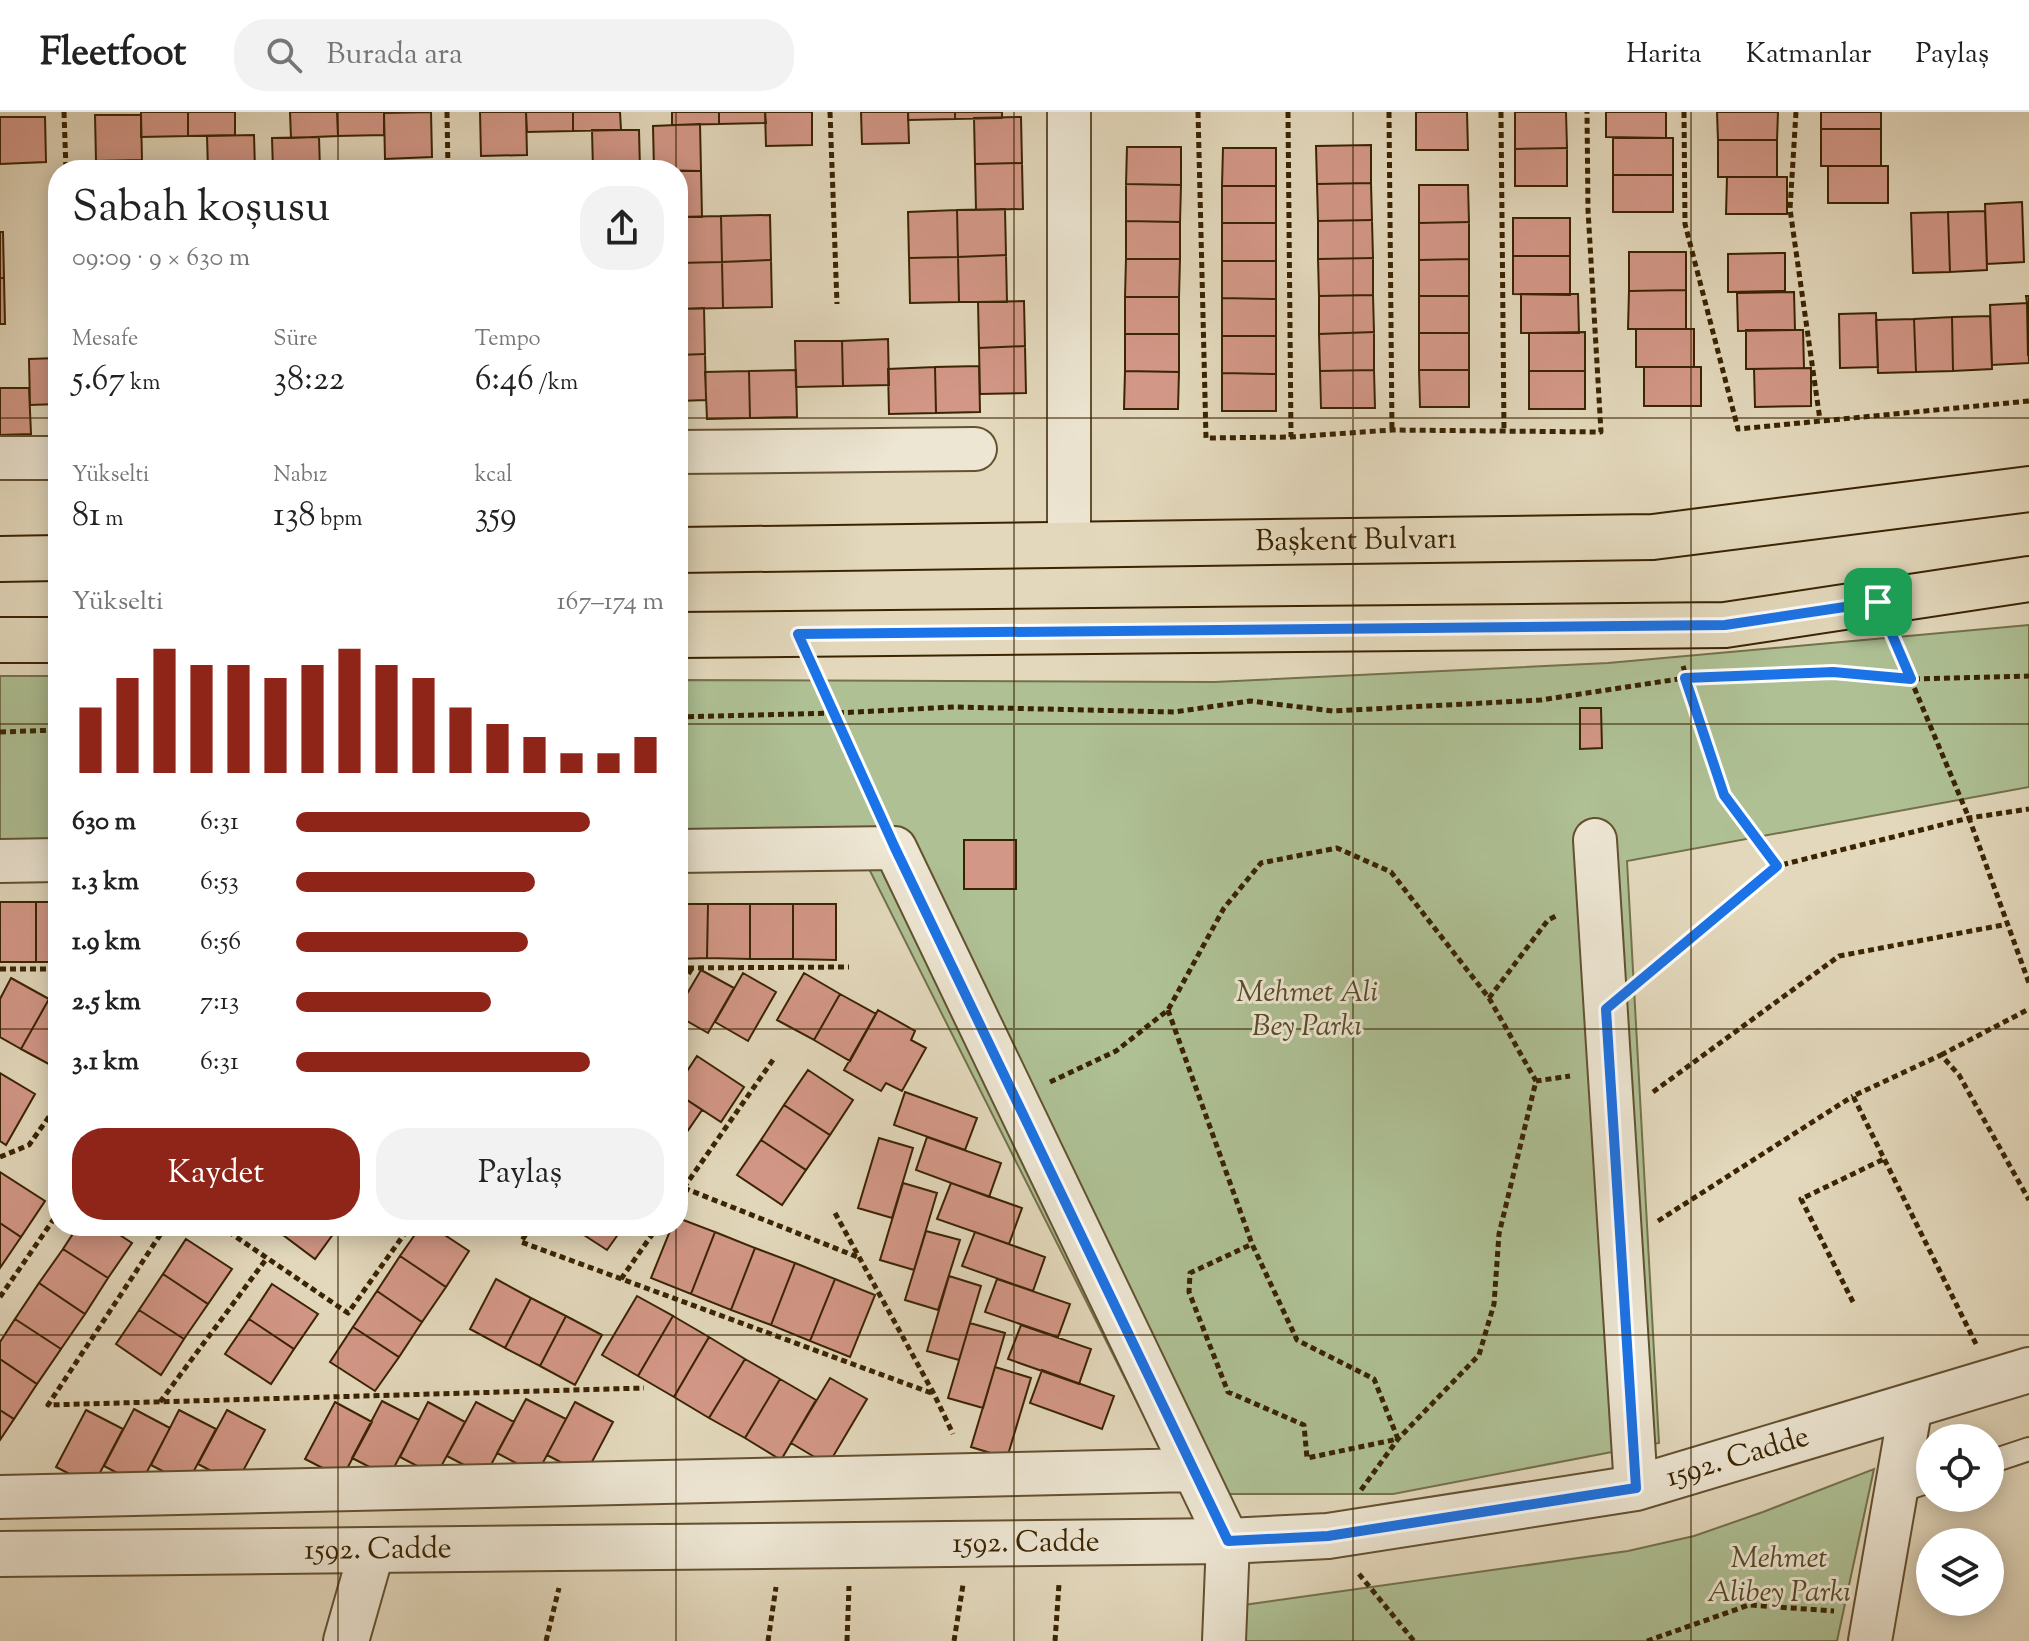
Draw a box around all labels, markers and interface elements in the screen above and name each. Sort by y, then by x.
search box [234,19,794,91]
text: Fleetfoot [40,28,186,82]
icon: search [262,33,306,77]
text: Burada ara [326,34,463,77]
text: Harita [1626,35,1702,75]
text: Katmanlar [1746,35,1872,75]
text: Paylaş [1916,35,1989,75]
text: Sabah koşusu [72,178,330,241]
button: share [580,186,664,270]
text: 09:09 · 9 × 630 m [72,240,250,277]
text: Mesafe [72,324,138,356]
text: Süre [273,324,318,356]
text: Tempo [475,324,541,356]
text: 5.67 [72,356,125,405]
text: 38:22 [273,356,345,405]
text: 6:46 [475,356,534,405]
text: km [125,368,160,400]
text: /km [534,368,578,400]
text: Yükselti [72,460,149,492]
text: Nabız [273,460,327,492]
text: kcal [475,460,512,492]
text: 81 [72,492,101,541]
text: 138 [273,492,316,541]
text: 359 [475,492,517,541]
text: m [101,504,123,536]
text: bpm [316,504,363,536]
street label: Başkent Bulvarı [1255,518,1457,564]
pin [1844,568,1912,636]
icon: arrive [1856,580,1900,624]
text: Yükselti [72,584,163,621]
text: 167–174 m [557,584,664,621]
text: 630 m [72,804,136,841]
text: 6:31 [200,804,239,841]
text: 1.3 km [72,864,139,901]
text: 6:53 [200,864,239,901]
text: 1.9 km [72,924,141,961]
text: 6:56 [200,924,241,961]
park label: Mehmet Ali Bey Parkı [1236,972,1378,1049]
text: 2.5 km [72,984,141,1021]
text: 7:13 [200,984,239,1021]
text: 3.1 km [72,1044,139,1081]
text: 6:31 [200,1044,239,1081]
button: Kaydet [72,1128,360,1220]
button: Paylaş [376,1128,664,1220]
street label: 1592. Cadde [1661,1416,1814,1499]
map controls [1916,1424,2004,1616]
button: locate [1916,1424,2004,1512]
street label: 1592. Cadde [952,1521,1100,1565]
street label: 1592. Cadde [304,1528,452,1572]
button: layers [1916,1528,2004,1616]
park label: Mehmet Alibey Parkı [1707,1538,1851,1615]

